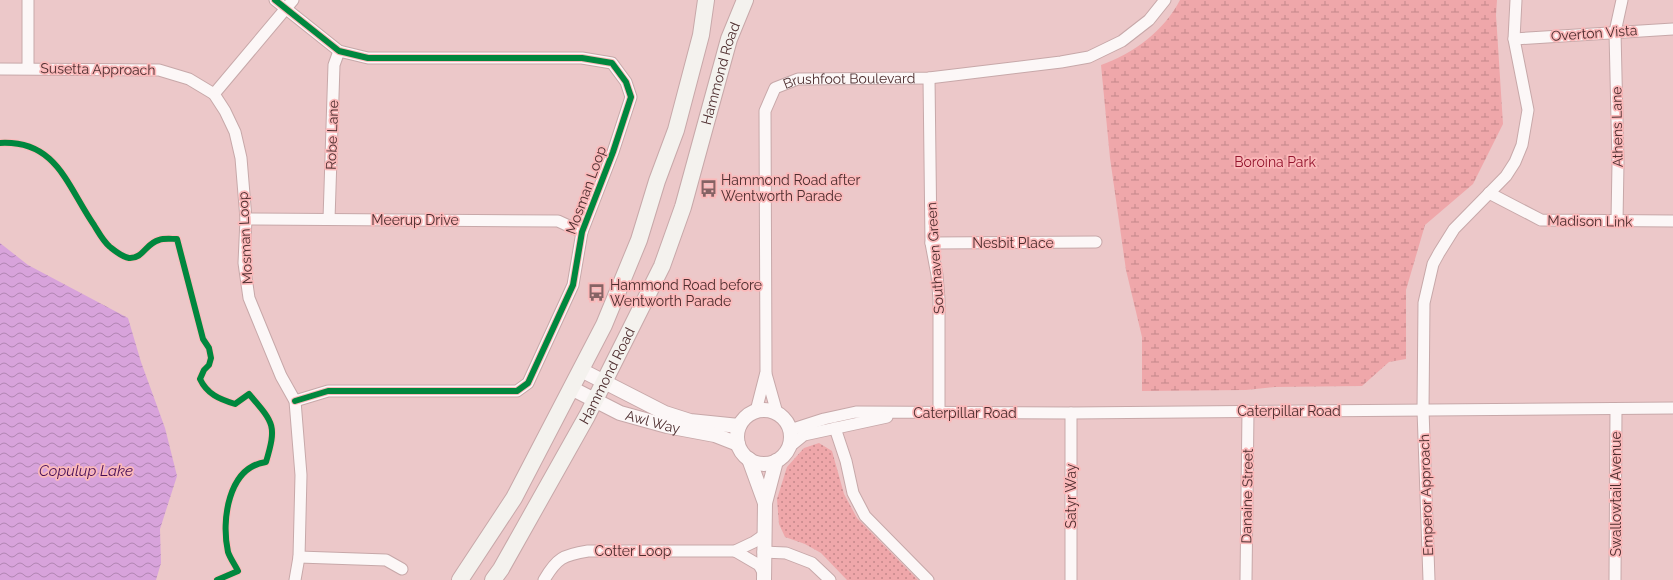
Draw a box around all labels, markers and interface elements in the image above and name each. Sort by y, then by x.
street label: Hammond Road [698,20,743,127]
street label: Overton Vista [1550,22,1638,44]
street label: Susetta Approach [40,60,156,78]
street label: Brushfoot Boulevard [781,70,915,92]
street label: Athens Lane [1608,86,1626,168]
street label: Robe Lane [323,100,341,170]
street label: Mosman Loop [563,143,610,236]
park label: Boroina Park [1234,154,1316,170]
place label: Hammond Road after Wentworth Parade [721,172,861,204]
bus stop icon: Hammond Road after Wentworth Parade [698,178,718,198]
street label: Mosman Loop [235,191,255,285]
street label: Southaven Green [923,202,947,314]
street label: Meerup Drive [371,212,459,228]
street label: Madison Link [1547,212,1633,230]
street label: Nesbit Place [972,235,1054,251]
place label: Hammond Road before Wentworth Parade [610,277,762,309]
bus stop icon: Hammond Road before Wentworth Parade [587,283,607,303]
street label: Hammond Road [576,325,638,427]
street label: Caterpillar Road [1237,403,1341,419]
street label: Caterpillar Road [913,405,1017,421]
street label: Awl Way [624,407,682,436]
street label: Swallowtail Avenue [1608,431,1624,557]
street label: Emperor Approach [1416,434,1436,556]
street label: Danaine Street [1238,448,1256,544]
water label: Copulup Lake [39,462,133,480]
street label: Satyr Way [1063,463,1079,528]
street label: Cotter Loop [595,543,672,559]

